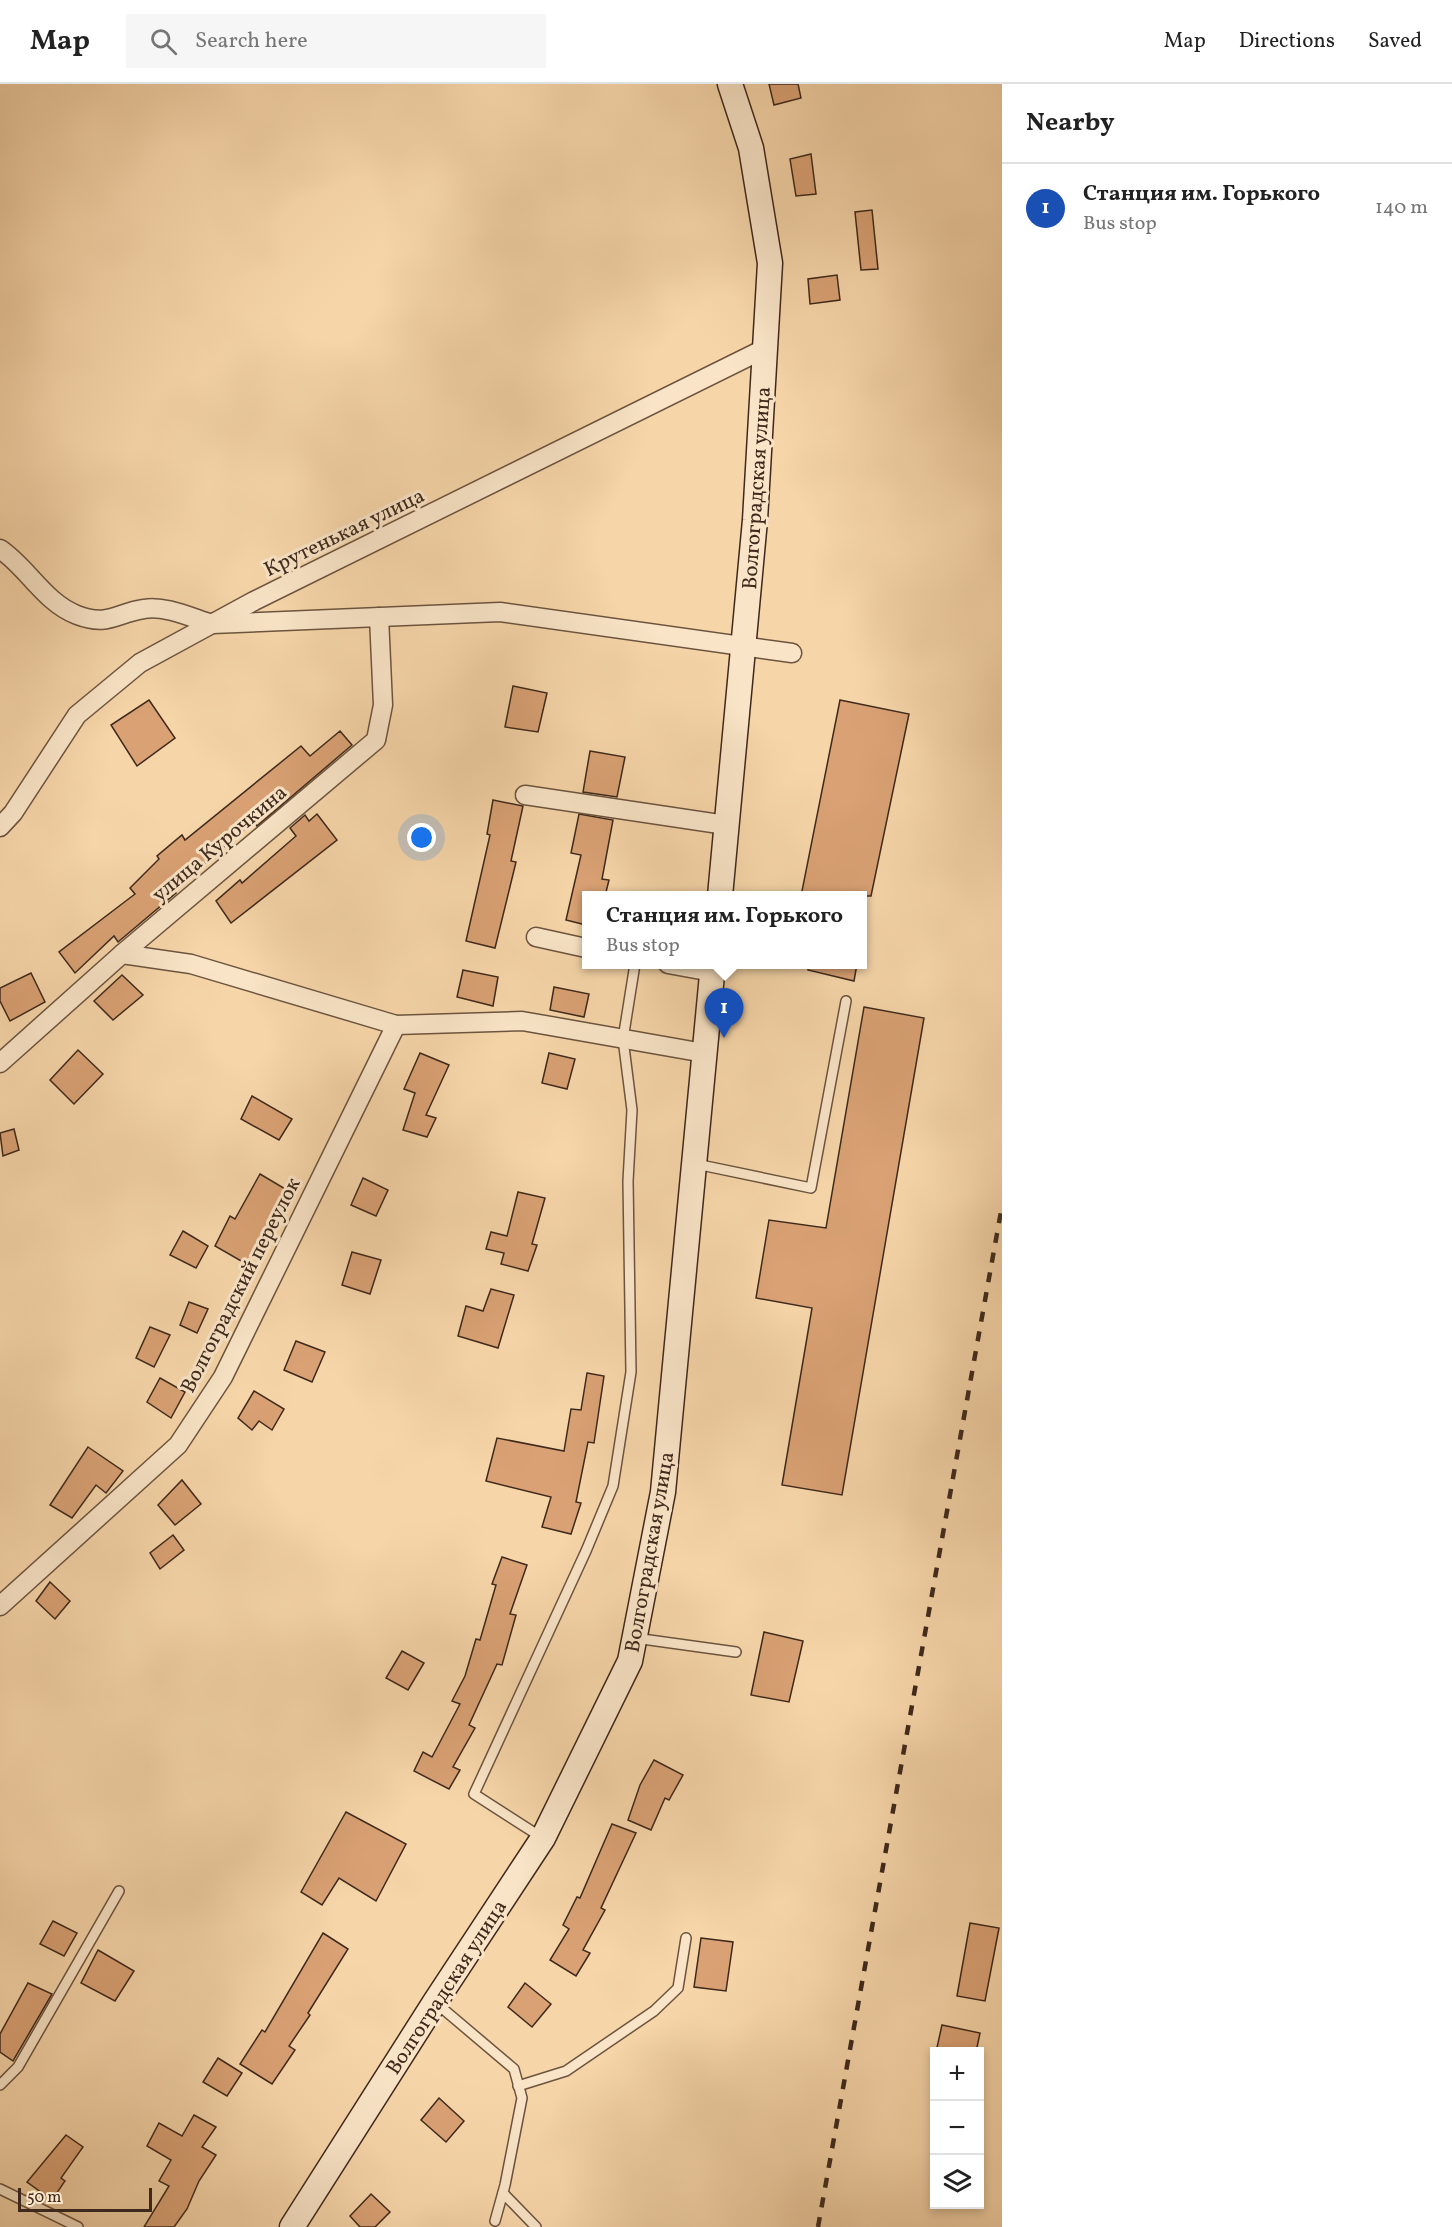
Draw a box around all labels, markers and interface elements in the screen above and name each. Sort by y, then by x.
search box [126,14,546,68]
text: Map [30,22,90,61]
icon: search [147,25,180,58]
text: Search here [195,26,308,57]
text: Map [1164,27,1206,56]
text: Directions [1239,27,1335,56]
text: Saved [1368,27,1422,56]
text: Nearby [1026,105,1115,141]
text: Станция им. Горького [1083,179,1320,210]
text: 1 [1041,194,1050,222]
text: 140 m [1375,194,1428,222]
text: Bus stop [1083,210,1157,238]
street label: Волгоградская улица [736,386,779,591]
street label: Крутенькая улица [259,482,430,585]
street label: улица Курочкина [146,779,294,909]
your location [407,823,436,852]
popup [582,891,867,969]
text: Станция им. Горького [606,901,843,932]
text: Bus stop [606,932,680,960]
pin: 1 [704,988,744,1038]
street label: Волгоградский переулок [174,1173,308,1398]
street label: Волгоградская улица [619,1450,682,1655]
street label: Волгоградская улица [380,1895,515,2081]
map controls [930,2047,984,2209]
button: + [930,2047,984,2101]
button: − [930,2101,984,2155]
button: layers [930,2155,984,2209]
scale bar [18,2185,152,2212]
text: 50 m [27,2187,61,2209]

